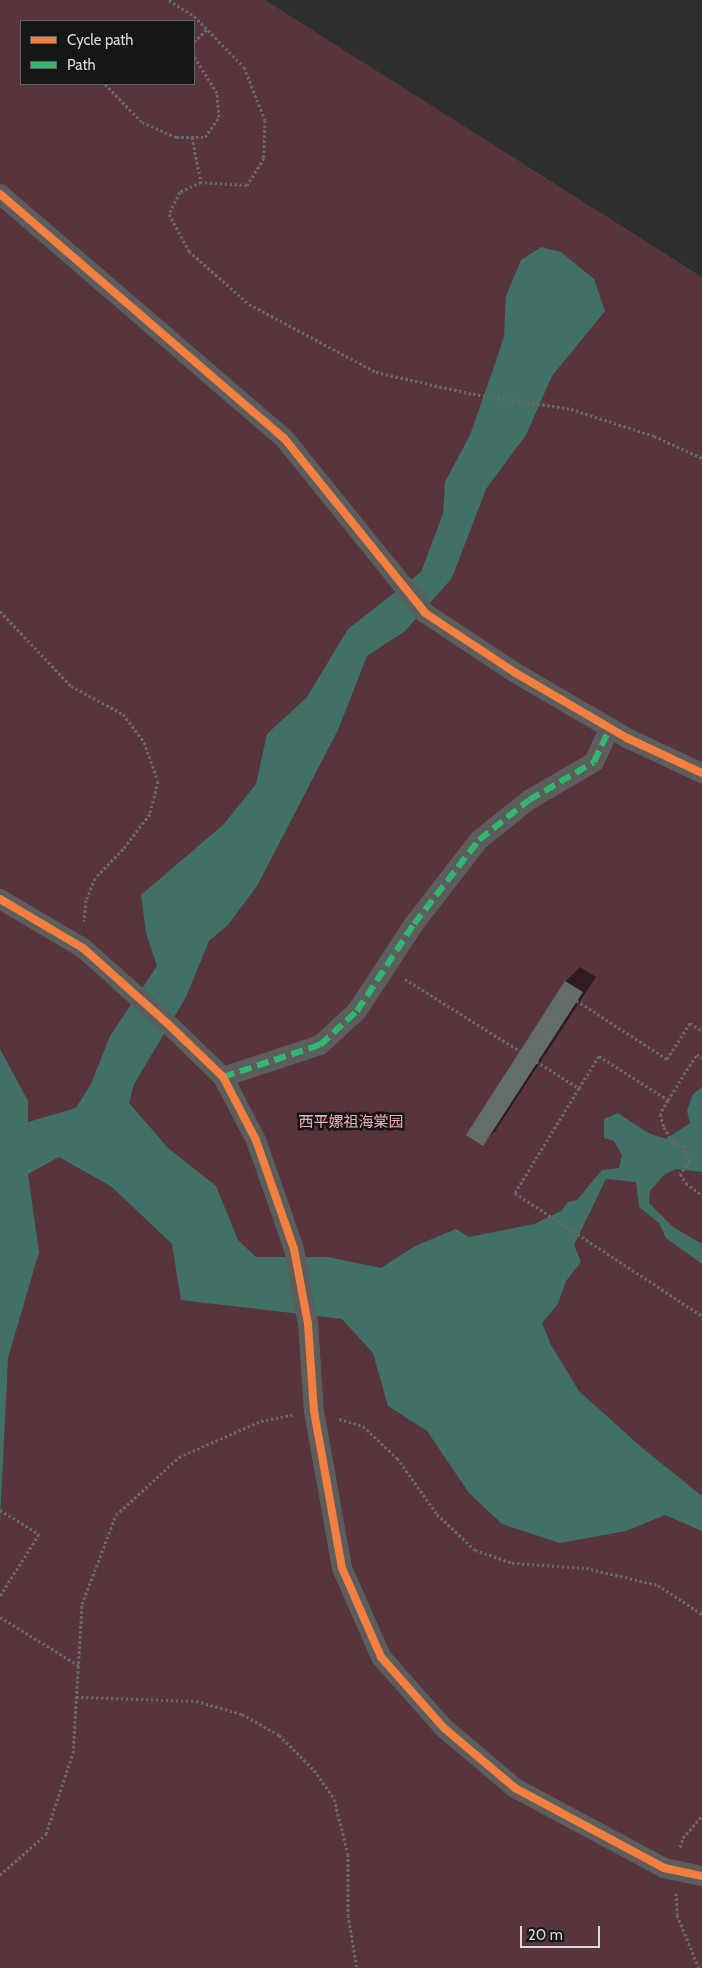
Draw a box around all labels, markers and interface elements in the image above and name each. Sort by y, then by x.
legend [20,20,195,85]
text: Cycle path [67,31,133,49]
text: Path [67,56,96,74]
park label: 西平嫘祖海棠园 [299,1114,403,1132]
scale bar [522,1916,602,1948]
text: 20 m [528,1926,563,1944]

